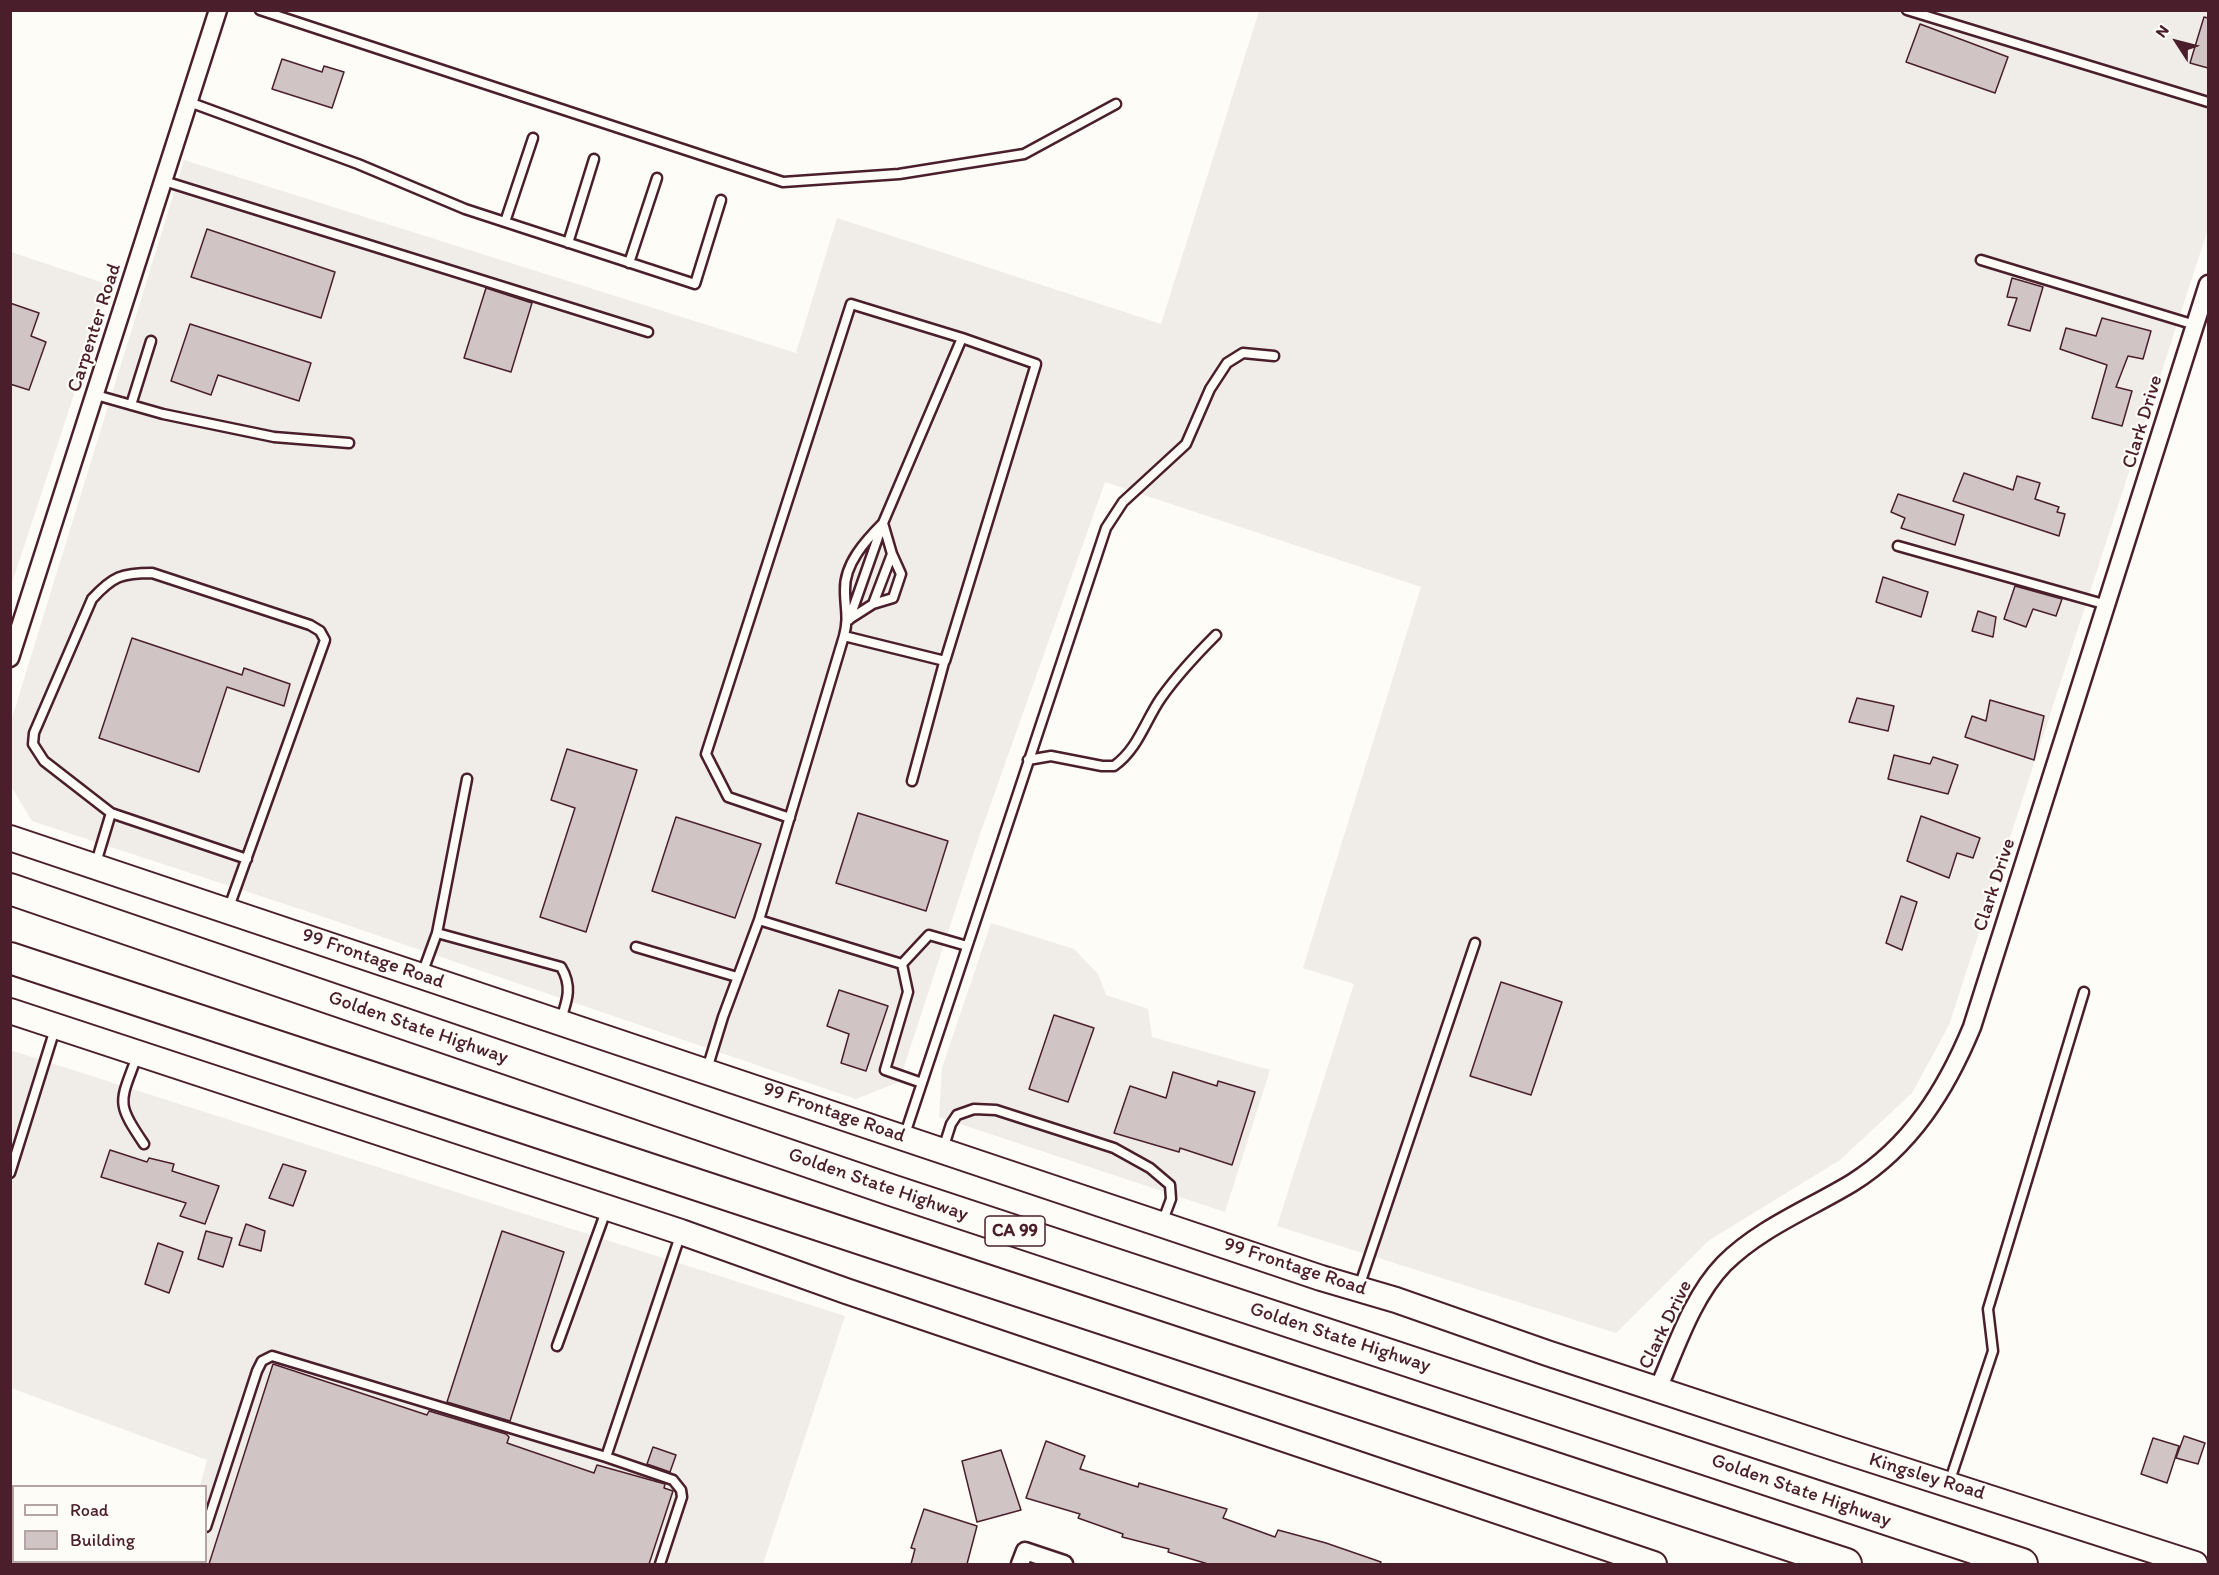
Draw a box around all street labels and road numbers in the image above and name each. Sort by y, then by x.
street label: Carpenter Road [63,260,127,396]
street label: Clark Drive [2117,372,2169,472]
street label: Clark Drive [1969,835,2021,935]
street label: 99 Frontage Road [299,923,447,995]
street label: Golden State Highway [325,986,511,1070]
street label: 99 Frontage Road [760,1077,908,1149]
street label: Golden State Highway [785,1143,971,1227]
road number: CA 99 [985,1216,1045,1246]
street label: 99 Frontage Road [1220,1233,1370,1301]
street label: Clark Drive [1634,1276,1698,1374]
street label: Golden State Highway [1247,1297,1433,1379]
street label: Kingsley Road [1866,1448,1988,1506]
street label: Golden State Highway [1708,1449,1894,1533]

